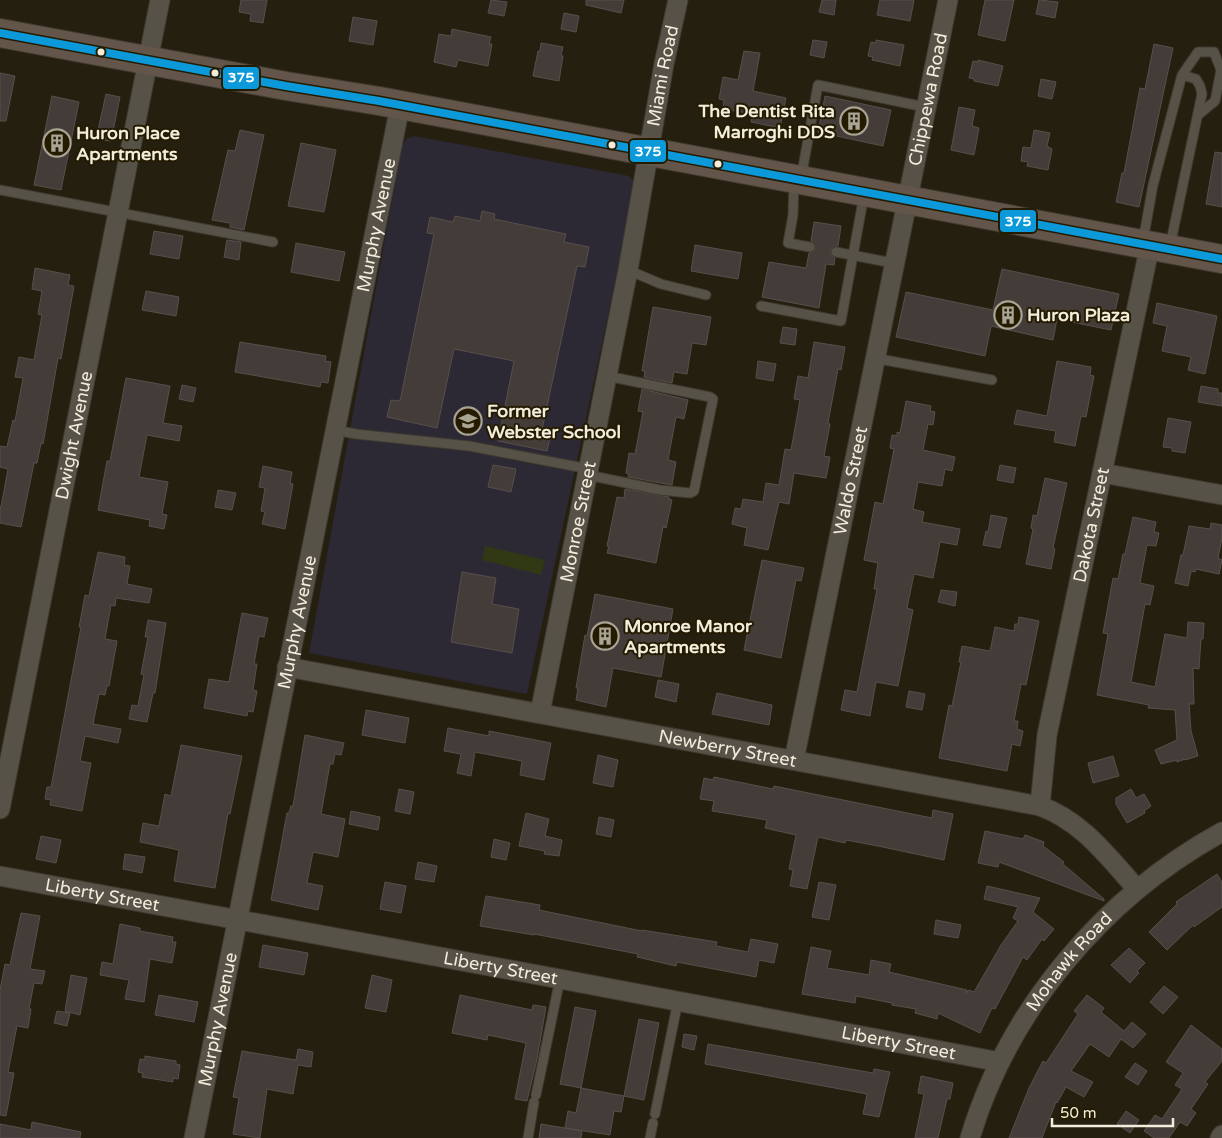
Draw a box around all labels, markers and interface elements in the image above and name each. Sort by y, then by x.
street label: Miami Road [642,23,683,128]
street label: Chippewa Road [904,31,952,168]
unlabelled marker [96,47,106,57]
line badge: 375 [222,66,260,90]
unlabelled marker [210,68,220,78]
text: 375 [228,69,254,86]
place label: The Dentist Rita Marroghi DDS [697,100,835,143]
building icon: The Dentist Rita Marroghi DDS [839,106,869,136]
place label: Huron Place Apartments [76,122,180,165]
building icon: Huron Place Apartments [42,128,72,158]
line badge: 375 [629,139,667,163]
unlabelled marker [607,140,617,150]
text: 375 [635,143,661,160]
street label: Murphy Avenue [352,156,400,294]
unlabelled marker [713,159,723,169]
line badge: 375 [999,209,1037,233]
text: 375 [1005,213,1031,230]
building icon: Huron Plaza [993,300,1023,330]
place label: Huron Plaza [1027,304,1130,326]
street label: Dwight Avenue [50,369,97,501]
place label: Former Webster School [487,400,621,443]
school or university icon: Former Webster School [453,406,483,436]
street label: Waldo Street [829,424,872,537]
street label: Monroe Street [555,459,601,584]
street label: Dakota Street [1068,465,1114,585]
street label: Murphy Avenue [273,553,321,691]
place label: Monroe Manor Apartments [624,615,753,658]
building icon: Monroe Manor Apartments [590,621,620,651]
street label: Newberry Street [657,725,798,772]
street label: Liberty Street [43,874,161,916]
street label: Mohawk Road [1021,907,1117,1016]
street label: Liberty Street [442,947,560,989]
street label: Murphy Avenue [194,950,242,1088]
street label: Liberty Street [840,1021,958,1064]
scale bar [1052,1096,1173,1128]
text: 50 m [1060,1104,1097,1122]

